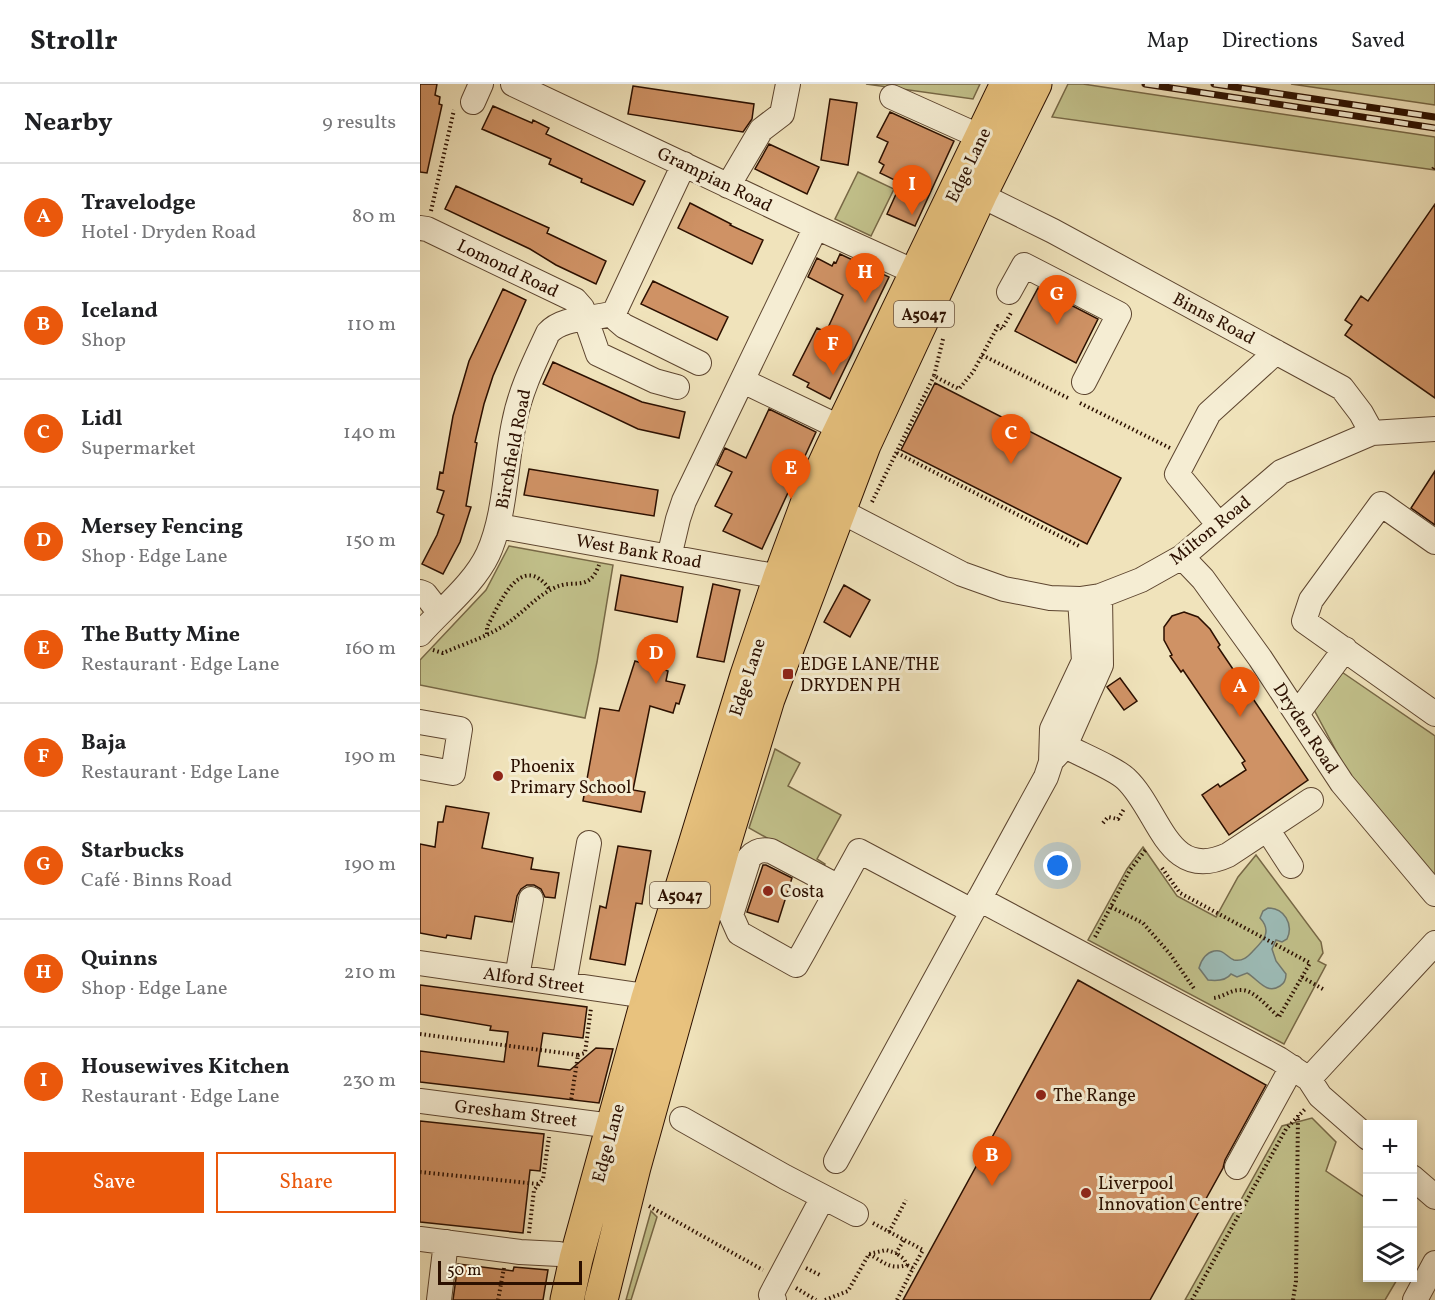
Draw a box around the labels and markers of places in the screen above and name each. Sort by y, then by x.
pin: I [892,166,932,215]
pin: H [846,254,884,303]
pin: G [1038,276,1076,325]
pin: F [814,326,852,375]
pin: C [992,414,1030,464]
pin: E [772,450,811,499]
pin: D [636,634,676,684]
place label: EDGE LANE/THE DRYDEN PH [800,653,940,699]
marker: EDGE LANE/THE DRYDEN PH [781,667,795,681]
pin: A [1220,668,1260,717]
place label: Phoenix Primary School [510,755,631,801]
marker: Phoenix Primary School [491,769,505,783]
place label: Costa [780,880,824,905]
marker: Costa [761,884,775,898]
place label: The Range [1053,1084,1136,1109]
marker: The Range [1034,1088,1048,1102]
pin: B [972,1136,1012,1186]
place label: Liverpool Innovation Centre [1098,1172,1243,1218]
marker: Liverpool Innovation Centre [1079,1186,1093,1200]

